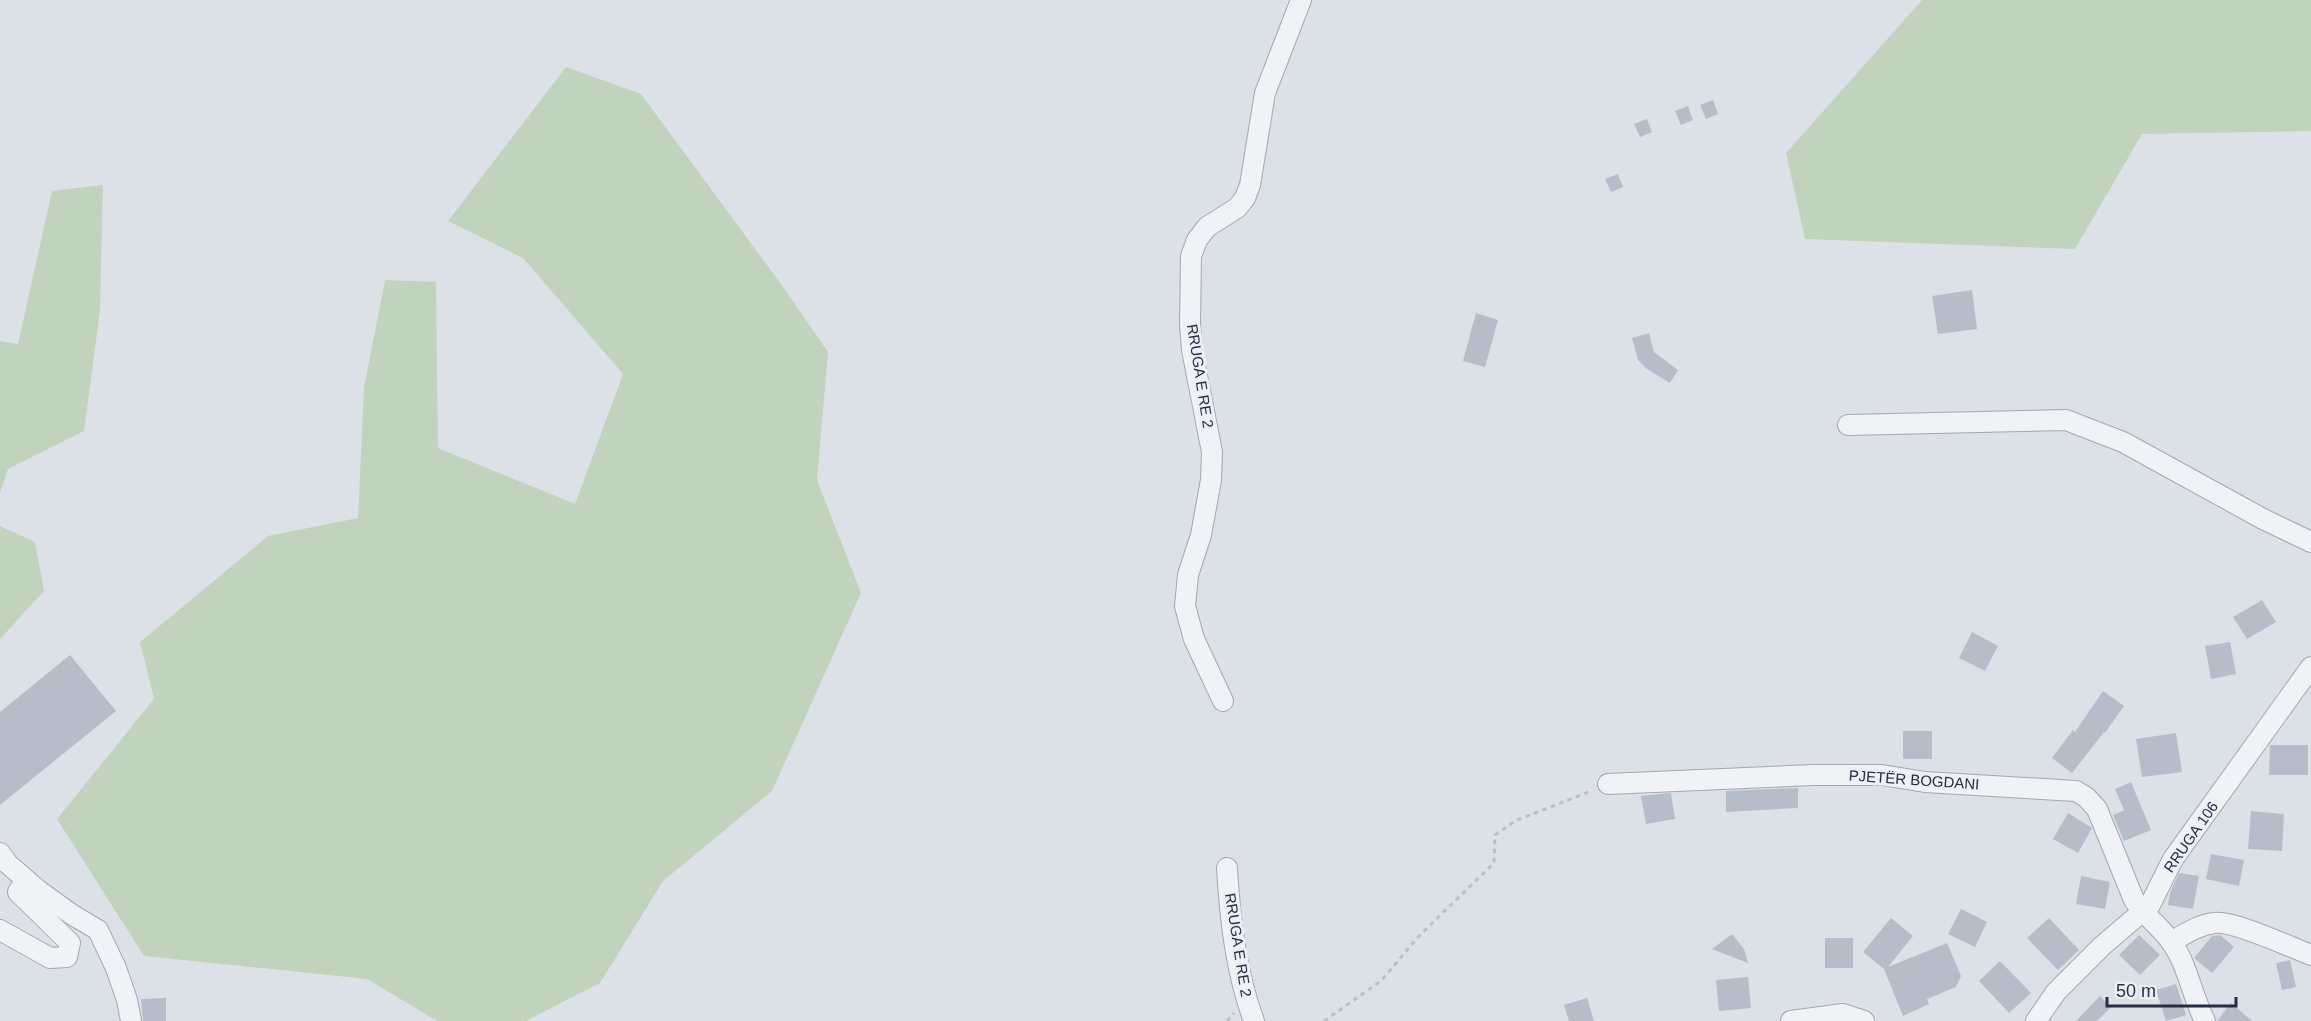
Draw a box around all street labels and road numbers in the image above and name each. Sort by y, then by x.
street label: RRUGA E RE 2 [1184,323,1217,429]
street label: PJETËR BOGDANI [1848,766,1980,793]
street label: RRUGA 106 [2160,798,2221,875]
street label: RRUGA E RE 2 [1222,892,1255,998]

